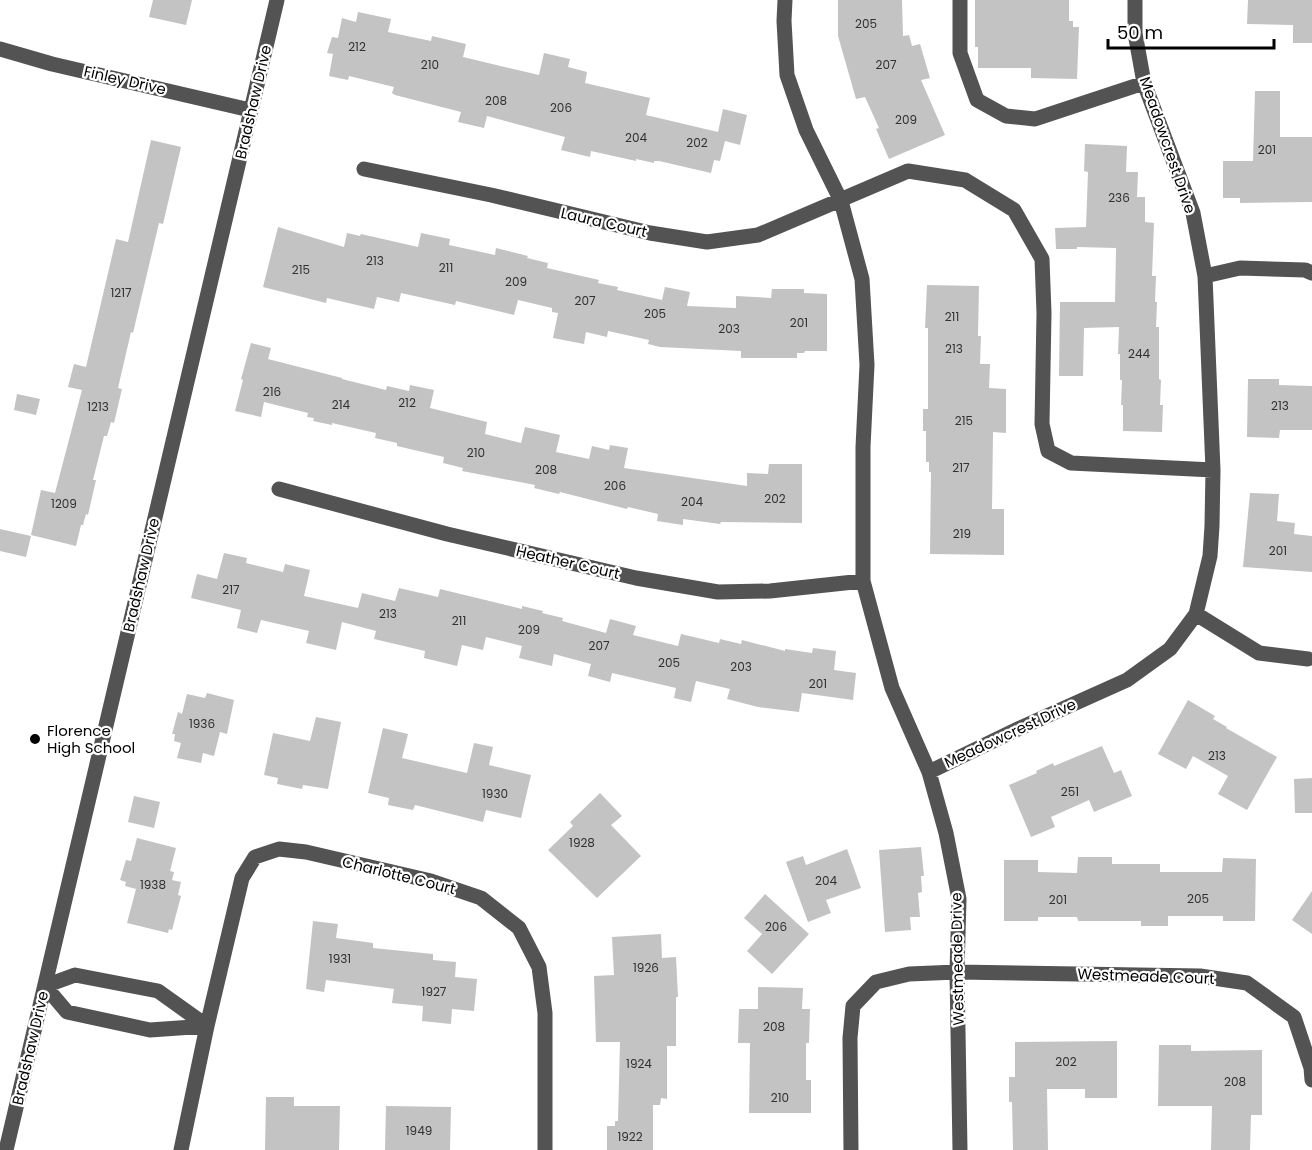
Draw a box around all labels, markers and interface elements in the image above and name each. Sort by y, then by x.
scale bar [1108,12,1274,50]
house number: 205 [855,15,877,32]
text: 50 m [1117,20,1163,45]
house number: 212 [348,38,366,55]
street label: Bradshaw Drive [230,43,276,161]
house number: 210 [421,56,439,73]
house number: 207 [876,56,897,73]
street label: Finley Drive [82,60,168,100]
street label: Meadowcrest Drive [1135,74,1201,216]
house number: 208 [485,92,507,109]
house number: 206 [550,99,572,116]
house number: 209 [895,111,917,128]
house number: 204 [625,129,647,146]
house number: 202 [686,134,708,151]
house number: 201 [1258,141,1276,158]
house number: 236 [1108,189,1130,206]
street label: Laura Court [559,202,649,242]
house number: 213 [366,252,384,269]
house number: 211 [439,259,453,276]
house number: 215 [292,261,310,278]
house number: 209 [505,273,527,290]
house number: 1217 [110,284,132,301]
house number: 207 [575,292,596,309]
house number: 205 [644,305,666,322]
house number: 211 [945,308,959,325]
house number: 201 [790,314,808,331]
house number: 203 [718,320,740,337]
house number: 213 [945,340,963,357]
house number: 244 [1128,345,1150,362]
house number: 216 [263,383,281,400]
house number: 212 [398,394,416,411]
house number: 214 [332,396,351,413]
house number: 213 [1271,397,1289,414]
house number: 1213 [87,398,109,415]
house number: 215 [955,412,973,429]
house number: 210 [467,444,485,461]
house number: 217 [952,459,970,476]
house number: 208 [535,461,557,478]
house number: 206 [604,477,626,494]
house number: 202 [764,490,786,507]
house number: 204 [681,493,703,510]
house number: 1209 [51,495,77,512]
street label: Bradshaw Drive [118,516,164,634]
house number: 219 [953,525,971,542]
street label: Heather Court [514,540,622,584]
house number: 201 [1269,542,1287,559]
house number: 217 [222,581,240,598]
house number: 213 [379,605,397,622]
house number: 211 [452,612,466,629]
house number: 209 [518,621,540,638]
house number: 207 [589,637,610,654]
house number: 205 [658,654,680,671]
house number: 203 [730,658,752,675]
house number: 201 [809,675,827,692]
street label: Meadowcrest Drive [941,693,1079,773]
house number: 1936 [189,715,215,732]
place label: Florence High School [47,720,135,758]
marker: Florence High School [28,732,42,746]
house number: 213 [1208,747,1226,764]
house number: 251 [1061,783,1079,800]
house number: 1930 [482,785,508,802]
house number: 1928 [569,834,595,851]
street label: Charlotte Court [340,851,458,899]
house number: 204 [815,872,837,889]
house number: 1938 [140,876,166,893]
house number: 205 [1187,890,1209,907]
house number: 201 [1049,891,1067,908]
street label: Westmeade Drive [945,892,969,1026]
house number: 206 [765,918,787,935]
house number: 1931 [329,950,351,967]
house number: 1926 [633,959,659,976]
street label: Westmeade Court [1077,963,1215,989]
house number: 1927 [422,983,447,1000]
street label: Bradshaw Drive [7,989,53,1107]
house number: 208 [763,1018,785,1035]
house number: 202 [1055,1053,1077,1070]
house number: 1924 [626,1055,652,1072]
house number: 208 [1224,1073,1246,1090]
house number: 210 [771,1089,789,1106]
house number: 1949 [406,1122,432,1139]
house number: 1922 [617,1128,643,1145]

